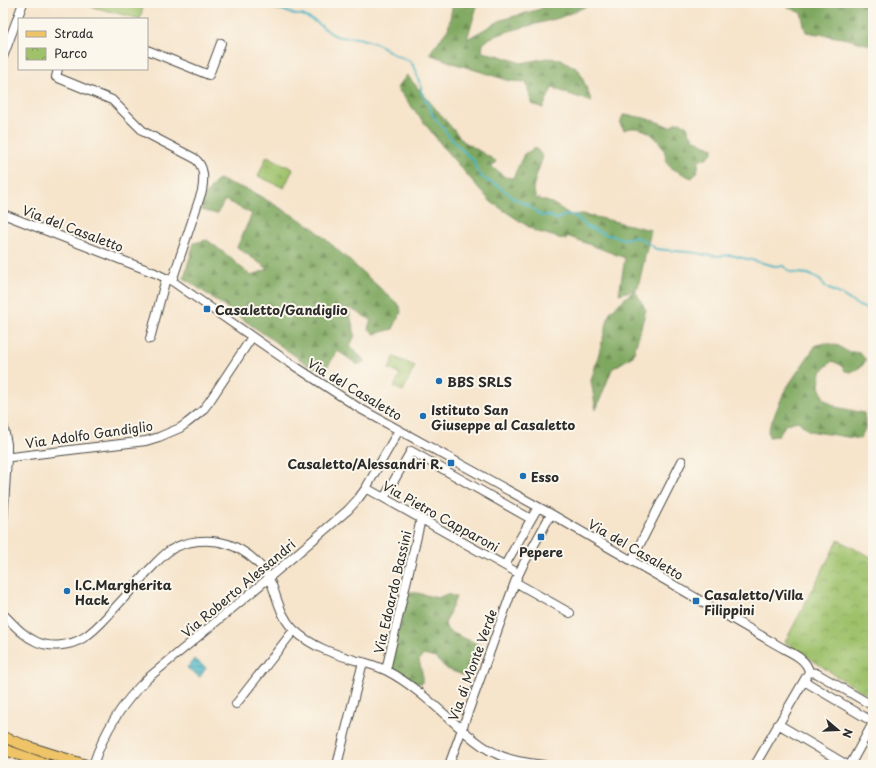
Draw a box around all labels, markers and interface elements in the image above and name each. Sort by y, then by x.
legend [18,18,148,70]
text: Strada [54,24,94,42]
text: Parco [54,44,88,62]
street label: Via del Casaletto [20,200,126,256]
place label: Casaletto/Gandiglio [215,300,348,319]
marker: Casaletto/Gandiglio [202,304,212,314]
street label: Via del Casaletto [304,353,406,425]
place label: BBS SRLS [447,372,512,391]
marker: BBS SRLS [434,376,444,386]
place label: Istituto San Giuseppe al Casaletto [431,400,576,434]
marker: Istituto San Giuseppe al Casaletto [418,411,428,421]
street label: Via Adolfo Gandiglio [24,416,154,452]
place label: Casaletto/Alessandri R. [287,454,443,473]
marker: Casaletto/Alessandri R. [446,458,456,468]
place label: Esso [531,467,559,486]
marker: Esso [518,471,528,481]
street label: Via Pietro Capparoni [379,476,503,556]
street label: Via del Casaletto [585,514,687,584]
street label: Via Edoardo Bassini [369,528,415,656]
marker: Pepere [536,532,546,542]
street label: Via Roberto Alessandri [177,534,299,642]
place label: Pepere [519,542,563,561]
place label: I.C.Margherita Hack [75,575,172,609]
place label: Casaletto/Villa Filippini [704,585,804,619]
marker: I.C.Margherita Hack [62,586,72,596]
marker: Casaletto/Villa Filippini [691,596,701,606]
street label: Via di Monte Verde [443,606,501,723]
north arrow [818,710,858,750]
text: N [838,727,857,741]

